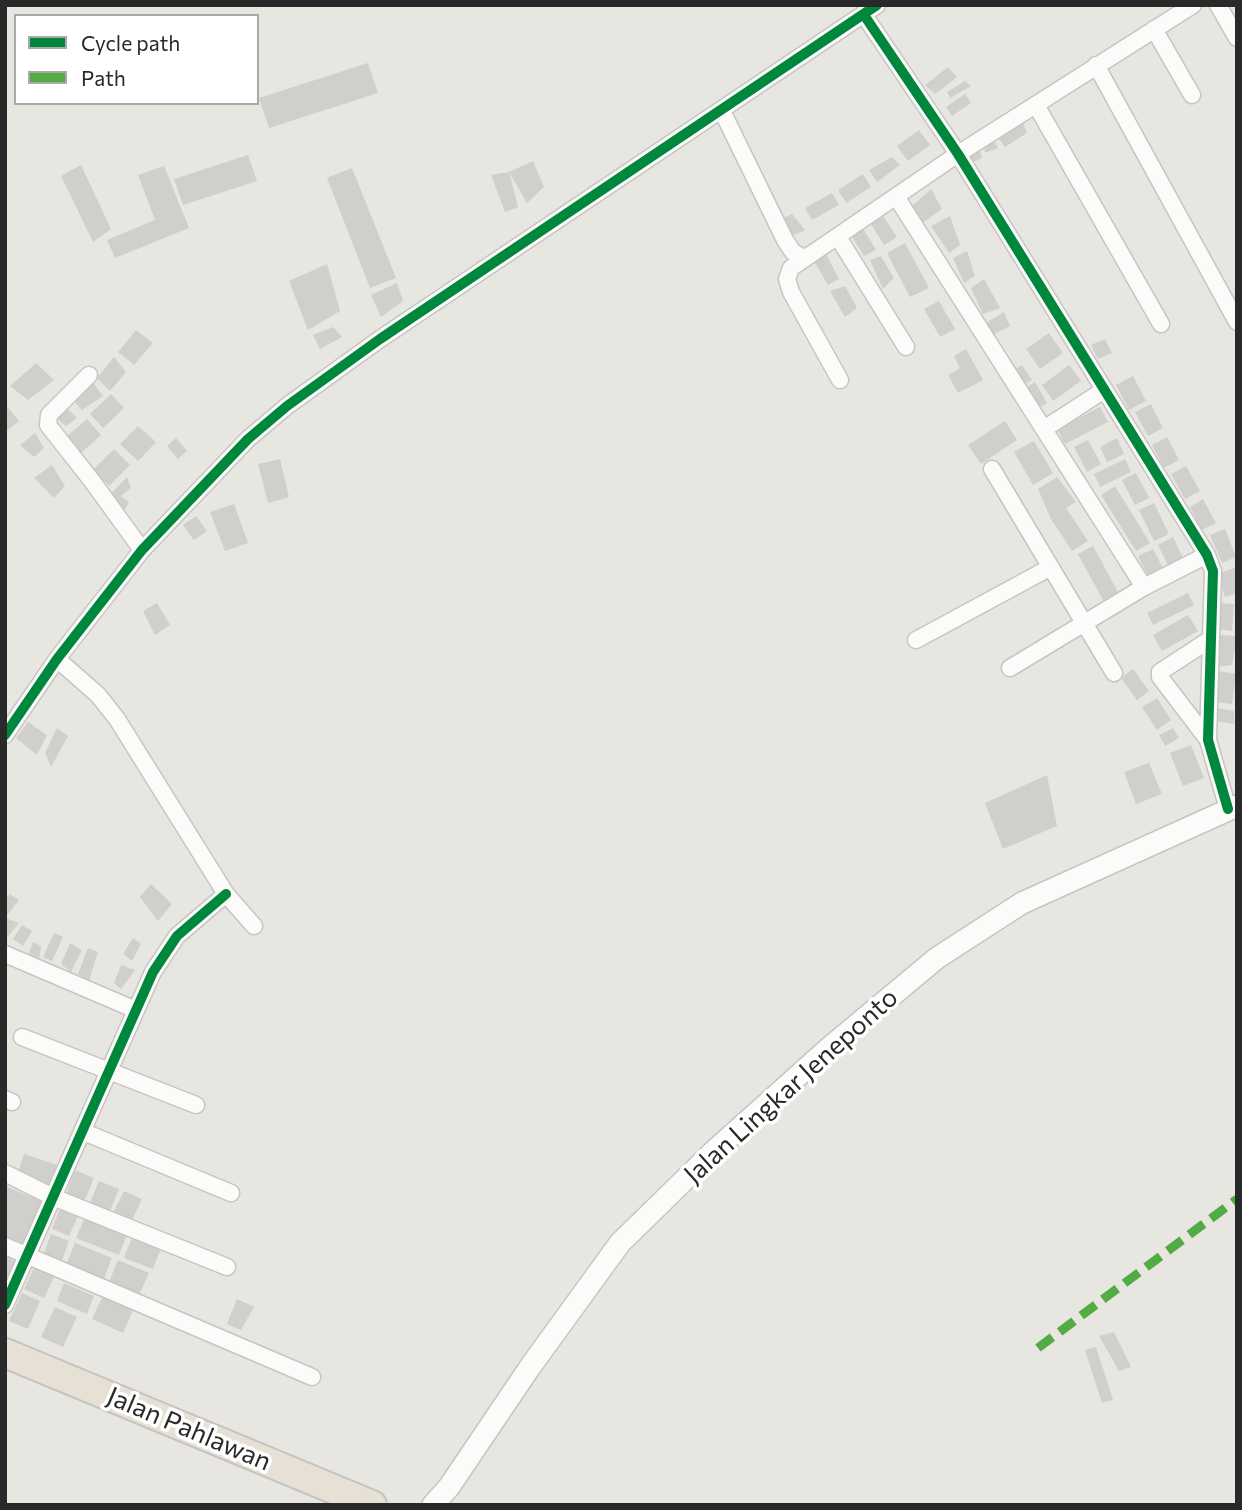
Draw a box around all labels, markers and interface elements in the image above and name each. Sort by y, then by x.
legend [14,14,259,105]
text: Cycle path [81,30,180,55]
text: Path [81,65,126,90]
street label: Jalan Lingkar Jeneponto [678,982,904,1190]
street label: Jalan Pahlawan [102,1380,276,1478]

